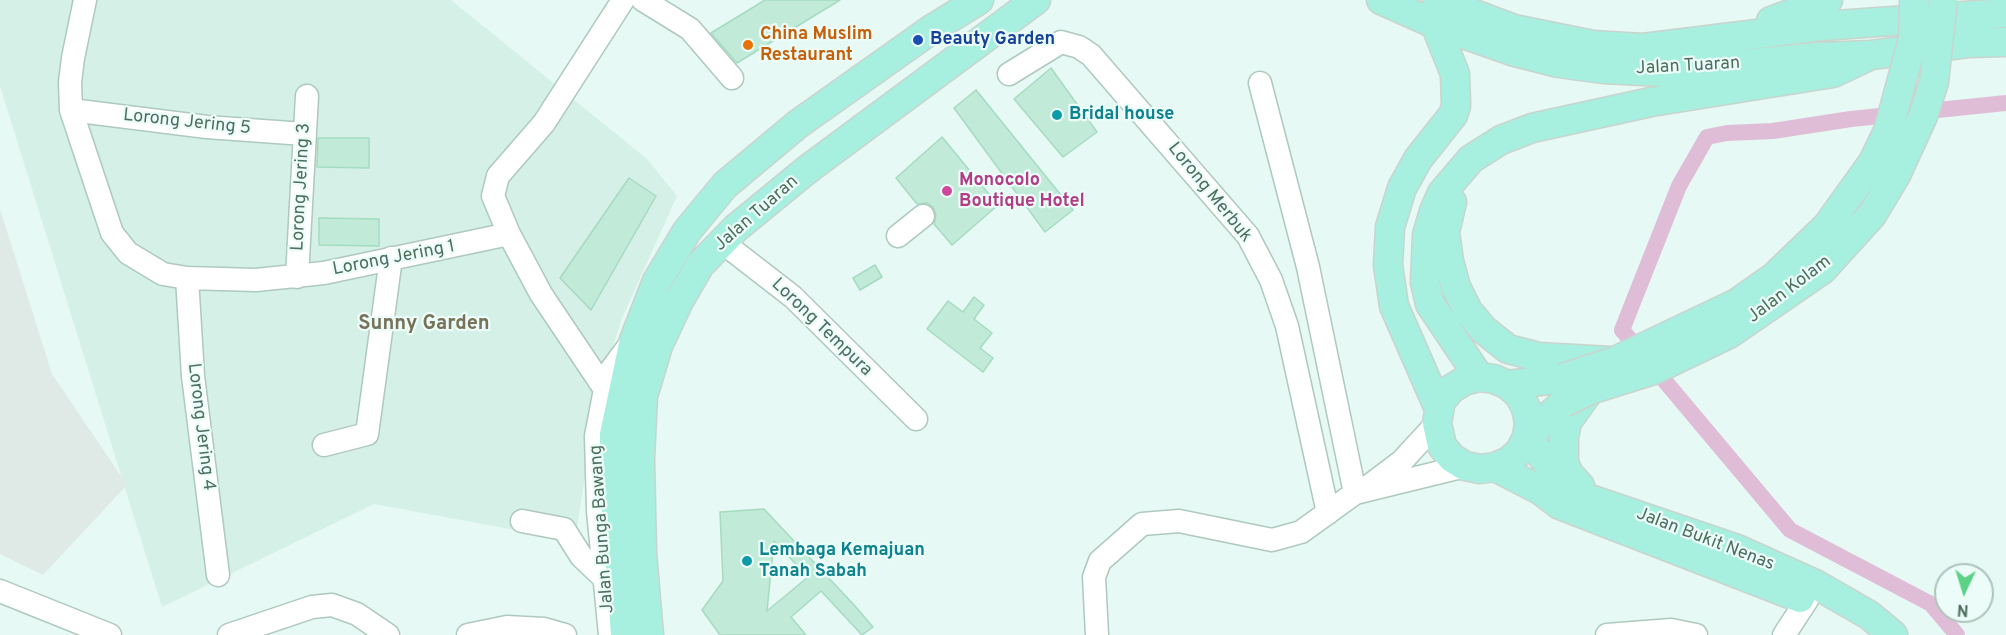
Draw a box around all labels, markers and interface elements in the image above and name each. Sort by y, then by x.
place label: China Muslim Restaurant [760,24,873,66]
place label: Beauty Garden [930,29,1055,51]
marker: Beauty Garden [911,33,925,47]
marker: China Muslim Restaurant [741,38,755,52]
street label: Jalan Tuaran [1635,53,1741,81]
place label: Bridal house [1069,104,1174,126]
street label: Lorong Jering 5 [122,106,252,140]
marker: Bridal house [1050,108,1064,122]
street label: Lorong Jering 3 [288,122,316,252]
street label: Lorong Merbuk [1162,139,1256,247]
place label: Monocolo Boutique Hotel [959,170,1085,213]
street label: Jalan Tuaran [711,172,803,256]
marker: Monocolo Boutique Hotel [940,184,954,198]
street label: Lorong Jering 1 [331,237,457,281]
street label: Jalan Kolam [1744,252,1836,328]
street label: Lorong Tempura [766,274,876,382]
district label: Sunny Garden [358,313,490,337]
street label: Lorong Jering 4 [181,362,219,492]
street label: Jalan Bunga Bawang [586,444,620,614]
street label: Jalan Bukit Nenas [1633,504,1777,576]
place label: Lembaga Kemajuan Tanah Sabah [759,540,925,582]
marker: Lembaga Kemajuan Tanah Sabah [740,554,754,568]
north arrow [1934,563,1994,623]
text: N [1956,599,1969,619]

